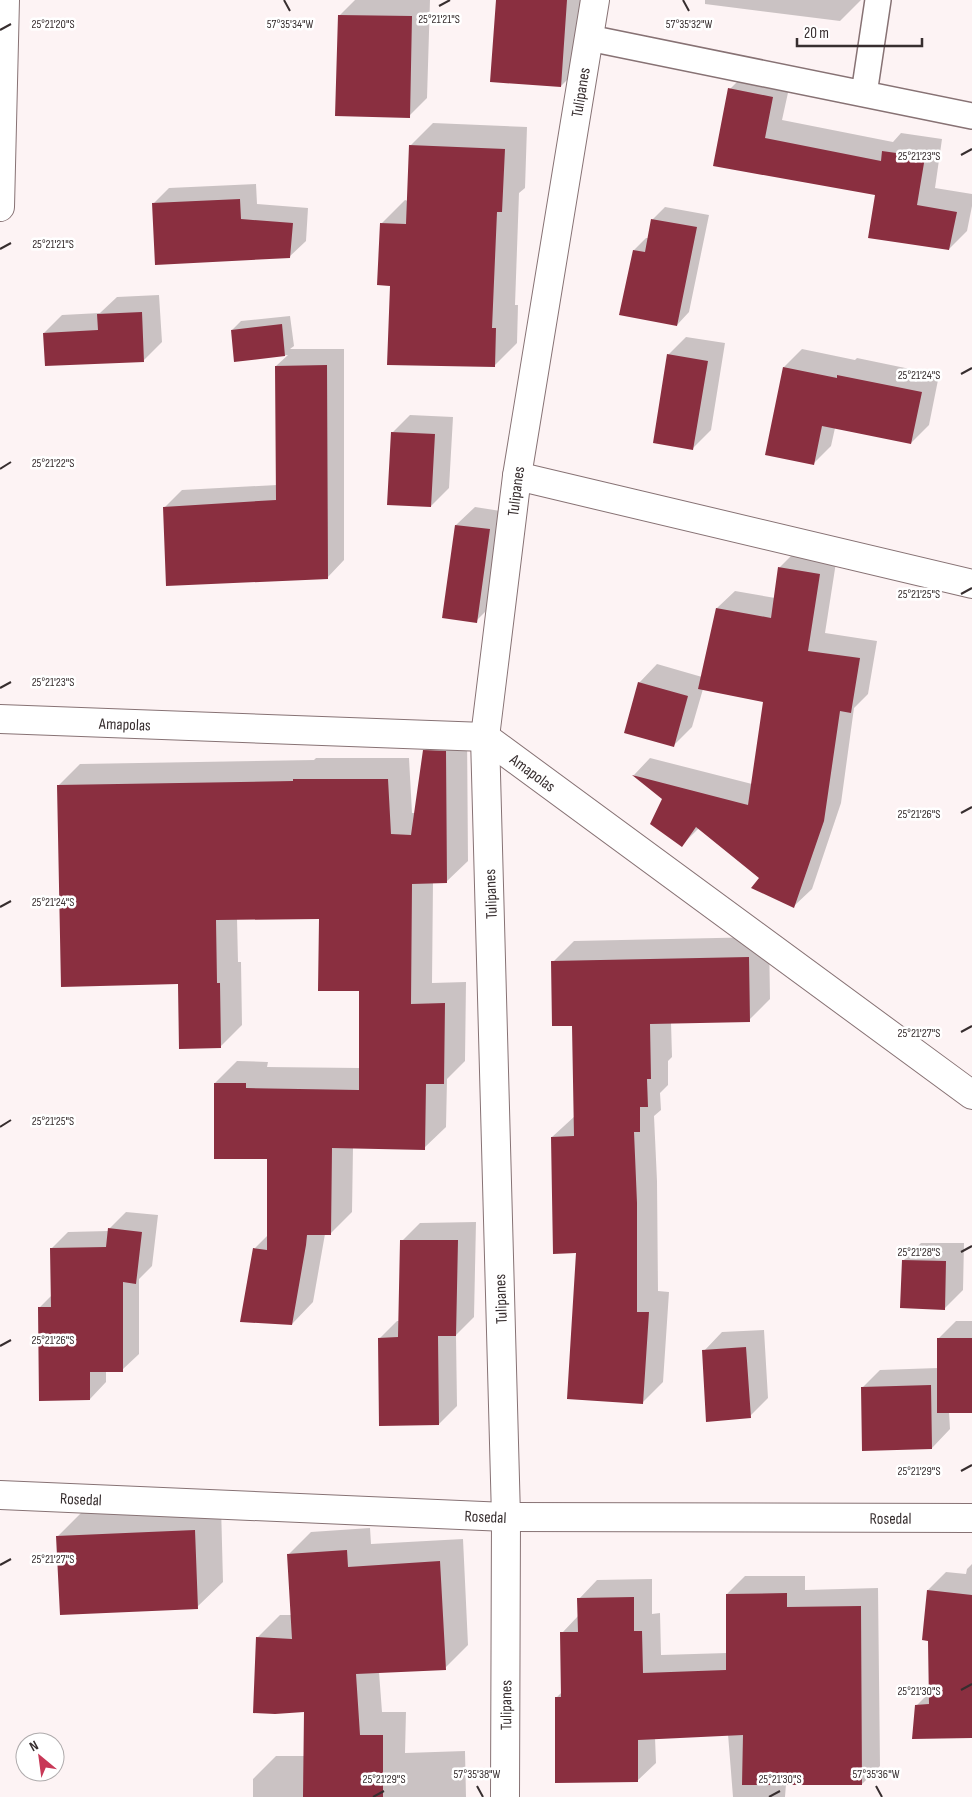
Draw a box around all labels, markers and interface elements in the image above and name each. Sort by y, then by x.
text: 25°21'21"S [418,12,460,27]
scale bar [797,15,922,47]
text: 25°21'20"S [31,17,75,32]
text: 57°35'34"W [267,17,314,32]
text: 57°35'32"W [666,17,712,32]
text: 20 m [804,24,829,43]
street label: Tulipanes [568,66,595,119]
text: 25°21'23"S [898,149,940,164]
text: 25°21'21"S [32,237,74,252]
text: 25°21'24"S [898,368,940,383]
text: 25°21'22"S [32,456,74,471]
street label: Tulipanes [504,465,529,517]
text: 25°21'25"S [898,587,940,602]
text: 25°21'23"S [32,675,74,690]
street label: Amapolas [98,715,151,736]
street label: Amapolas [505,750,559,797]
text: 25°21'26"S [898,807,940,822]
street label: Tulipanes [481,868,502,919]
text: 25°21'24"S [32,895,74,910]
text: 25°21'27"S [898,1026,940,1041]
text: 25°21'25"S [32,1114,74,1129]
text: 25°21'28"S [898,1245,940,1260]
street label: Tulipanes [491,1273,512,1324]
text: 25°21'26"S [32,1333,74,1348]
text: 25°21'29"S [897,1464,941,1479]
street label: Rosedal [60,1490,102,1510]
street label: Rosedal [464,1507,507,1528]
street label: Rosedal [870,1510,911,1529]
text: 25°21'27"S [32,1552,74,1567]
street label: Tulipanes [497,1680,516,1730]
text: 25°21'30"S [897,1684,941,1699]
north arrow [15,1732,65,1782]
text: N [27,1737,41,1755]
text: 57°35'38"W [454,1767,501,1782]
text: 57°35'36"W [853,1767,900,1782]
text: 25°21'29"S [362,1772,406,1787]
text: 25°21'30"S [758,1772,802,1787]

